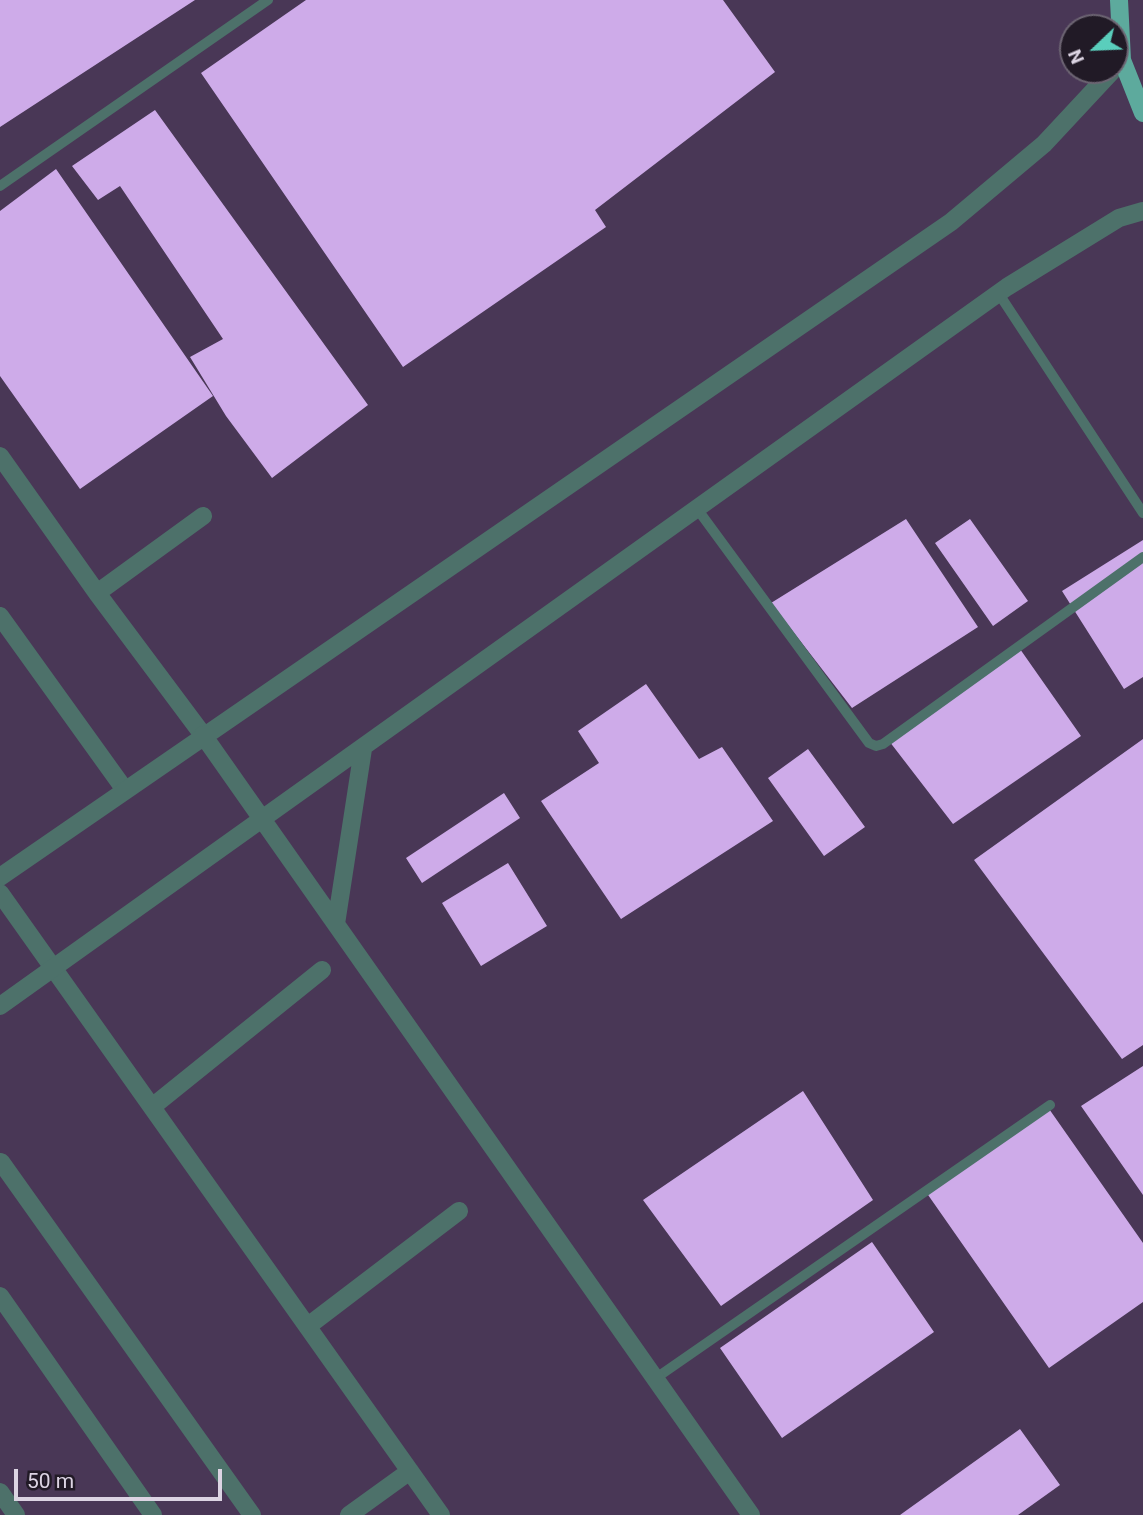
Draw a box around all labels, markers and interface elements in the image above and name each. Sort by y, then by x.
north arrow [1059,14,1129,84]
text: N [1063,46,1089,67]
scale bar [18,1456,226,1500]
text: 50 m [27,1469,74,1493]

